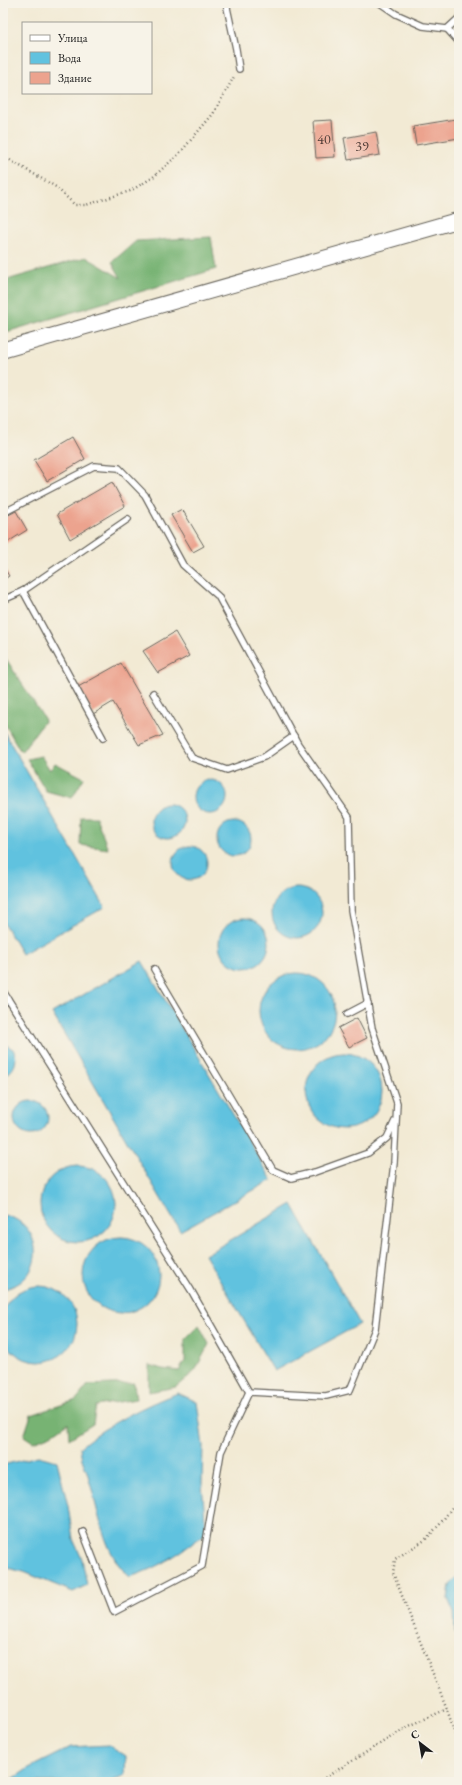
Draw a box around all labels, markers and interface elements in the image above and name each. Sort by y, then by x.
legend [22,22,152,94]
text: Улица [57,30,88,46]
text: Вода [58,50,81,66]
text: Здание [58,70,92,86]
house number: 40 [317,130,331,148]
house number: 39 [355,137,369,155]
north arrow [400,1723,440,1763]
text: С [408,1726,422,1742]

